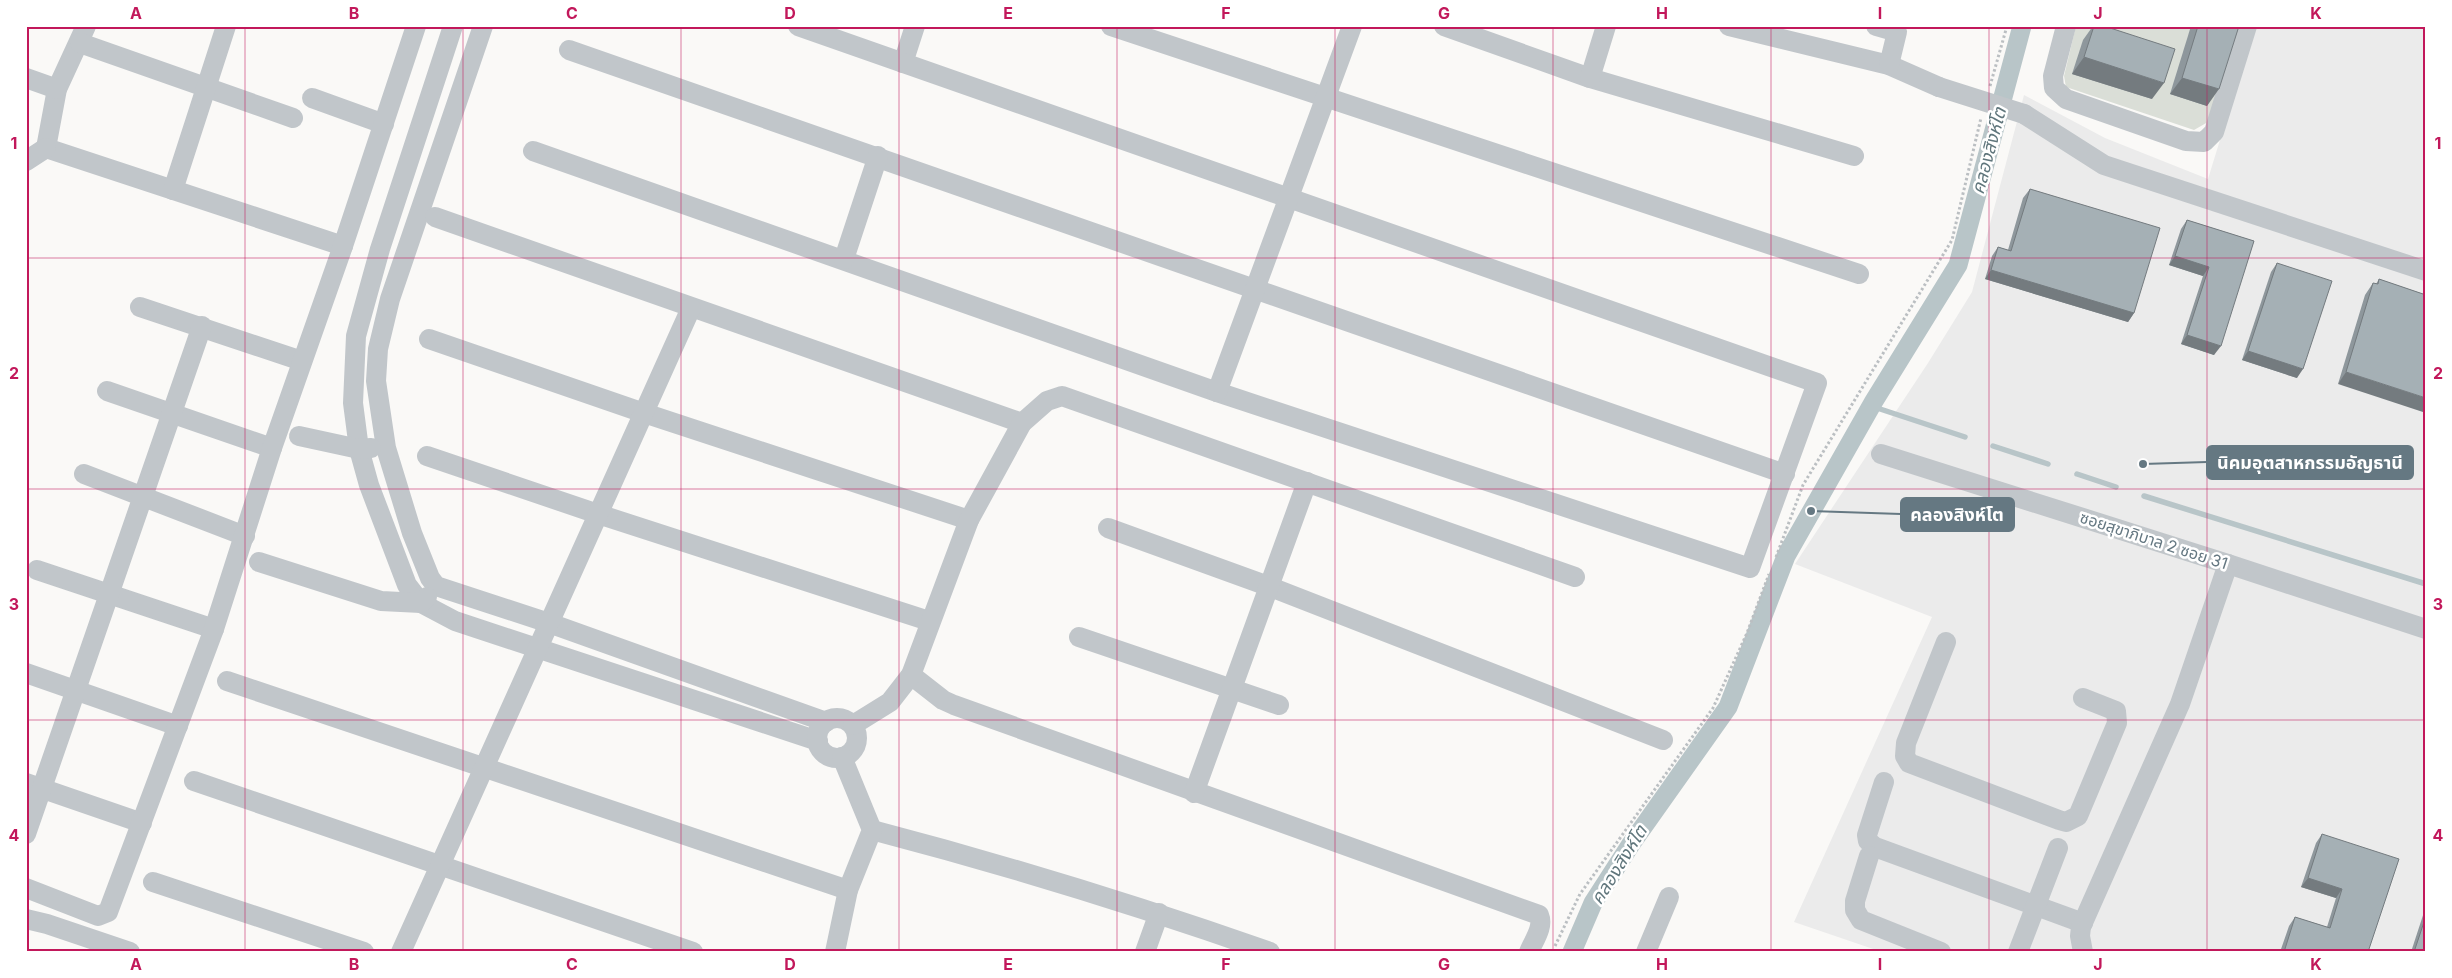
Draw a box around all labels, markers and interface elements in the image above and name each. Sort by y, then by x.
text: A [130,3,142,23]
text: B [349,3,359,23]
text: C [566,3,578,23]
text: D [784,3,796,23]
text: E [1003,3,1013,23]
text: F [1221,3,1231,23]
text: G [1438,3,1450,23]
text: H [1656,3,1668,23]
text: I [1878,3,1882,23]
text: J [2093,3,2103,23]
text: K [2310,3,2322,23]
water label: คลองสิงห์โต [1967,104,2011,196]
text: 1 [11,133,17,153]
text: 1 [2435,133,2441,153]
text: 2 [9,363,19,383]
text: 2 [2433,363,2443,383]
callout: นิคมอุตสาหกรรมอัญธานี [2207,446,2413,479]
text: นิคมอุตสาหกรรมอัญธานี [2217,452,2403,474]
callout: คลองสิงห์โต [1901,498,2014,531]
text: คลองสิงห์โต [1910,504,2004,525]
street label: ซอยสุขาภิบาล 2 ซอย 31 [2078,507,2230,573]
text: 3 [9,594,19,614]
text: 3 [2433,594,2443,614]
water label: คลองสิงห์โต [1586,820,1652,908]
text: 4 [9,825,20,845]
text: 4 [2433,825,2444,845]
text: A [130,954,142,974]
text: B [349,954,359,974]
text: C [566,954,578,974]
text: D [784,954,796,974]
text: E [1003,954,1013,974]
text: F [1221,954,1231,974]
text: G [1438,954,1450,974]
text: H [1656,954,1668,974]
text: I [1878,954,1882,974]
text: J [2093,954,2103,974]
text: K [2310,954,2322,974]

